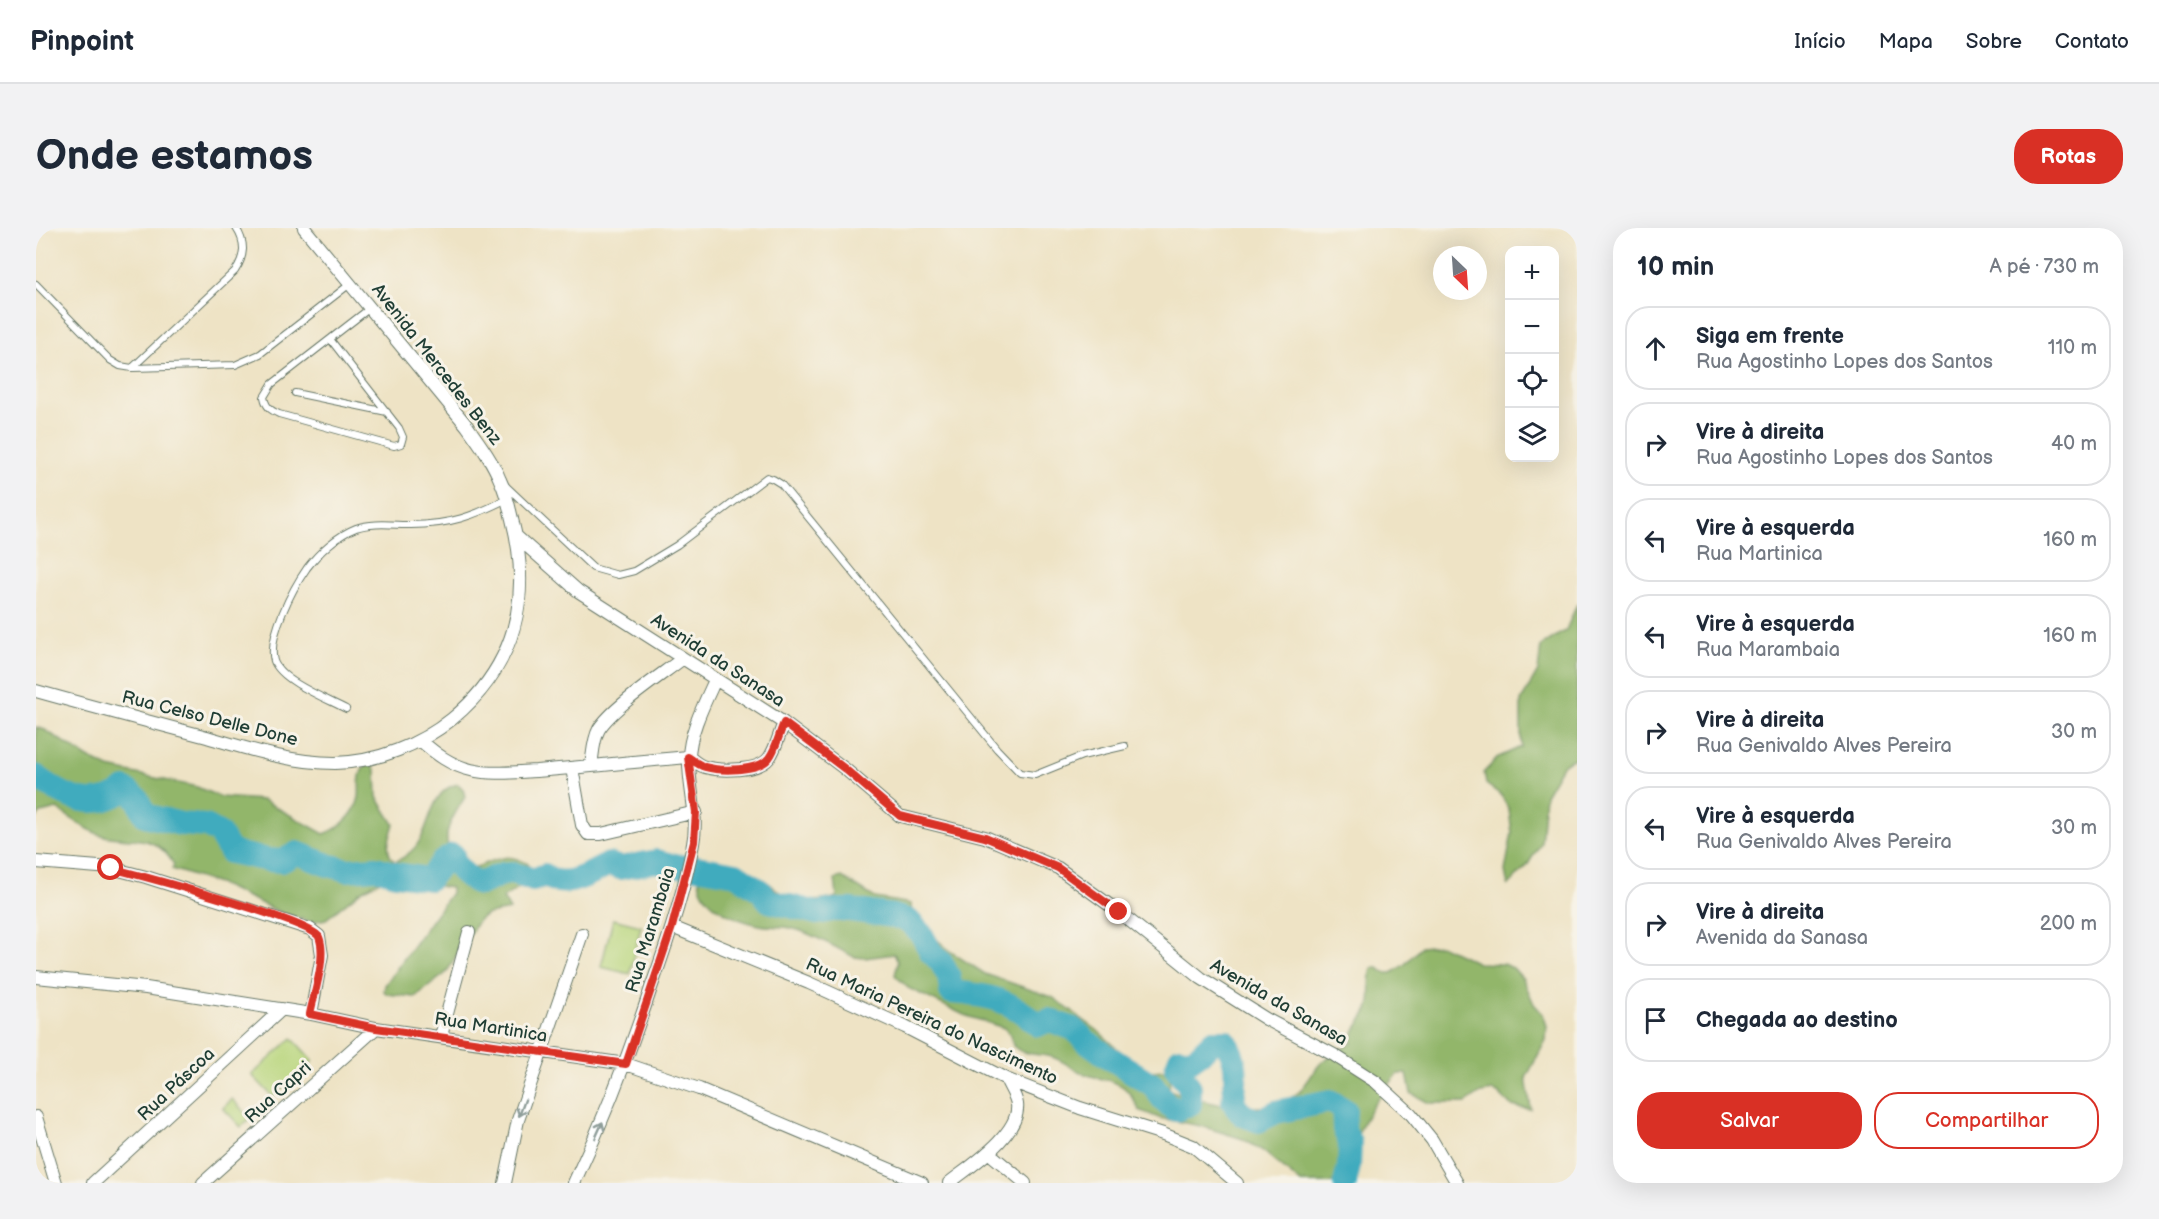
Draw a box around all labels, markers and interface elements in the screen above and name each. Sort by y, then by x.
text: Pinpoint [30,25,134,58]
text: Início [1794,29,1846,54]
text: Mapa [1879,29,1933,54]
text: Sobre [1966,29,2022,54]
text: Contato [2055,29,2129,54]
button: Rotas [2014,129,2123,184]
text: Onde estamos [36,131,313,182]
north arrow [1433,246,1487,300]
map controls [1505,246,1559,462]
button: + [1505,246,1559,300]
text: 10 min [1637,252,1714,283]
text: A pé · 730 m [1989,255,2099,279]
street label: Avenida Mercedes Benz [367,280,506,449]
button: − [1505,300,1559,354]
text: Siga em frente [1696,323,1844,350]
icon: ahead [1639,332,1672,365]
text: 110 m [2048,336,2097,360]
text: Rua Agostinho Lopes dos Santos [1696,350,1993,374]
button: locate [1505,354,1559,408]
button: layers [1505,408,1559,462]
text: Vire à direita [1696,419,1824,446]
icon: right [1639,428,1672,461]
text: 40 m [2051,432,2097,456]
text: Rua Agostinho Lopes dos Santos [1696,446,1993,470]
text: Vire à esquerda [1696,515,1855,542]
icon: left [1639,524,1672,557]
text: 160 m [2043,528,2097,552]
text: Rua Martinica [1696,542,1823,566]
street label: Avenida da Sanasa [647,609,788,711]
text: Vire à esquerda [1696,611,1855,638]
icon: left [1639,620,1672,653]
text: 160 m [2043,624,2097,648]
text: Rua Marambaia [1696,638,1840,662]
street label: Rua Celso Delle Done [120,686,300,751]
text: Vire à direita [1696,707,1824,734]
icon: right [1639,716,1672,749]
text: 30 m [2051,720,2097,744]
text: Rua Genivaldo Alves Pereira [1696,734,1952,758]
text: Vire à esquerda [1696,803,1855,830]
icon: left [1639,812,1672,845]
text: 30 m [2051,816,2097,840]
text: Rua Genivaldo Alves Pereira [1696,830,1952,854]
route start [97,854,123,880]
street label: Rua Marambaia [621,865,679,995]
route end [1105,898,1131,924]
text: Vire à direita [1696,899,1824,926]
icon: right [1639,908,1672,941]
text: 200 m [2040,912,2097,936]
text: Avenida da Sanasa [1696,926,1868,950]
street label: Rua Maria Pereira do Nascimento [802,954,1061,1089]
street label: Avenida da Sanasa [1206,955,1351,1050]
icon: arrive [1639,1004,1672,1037]
text: Chegada ao destino [1696,1007,1898,1034]
street label: Rua Martinica [433,1008,549,1047]
street label: Rua Páscoa [134,1043,219,1125]
street label: Rua Capri [241,1057,316,1128]
button: Salvar [1637,1092,1862,1149]
button: Compartilhar [1874,1092,2099,1149]
one-way arrow [516,1098,527,1117]
one-way arrow [593,1122,605,1140]

